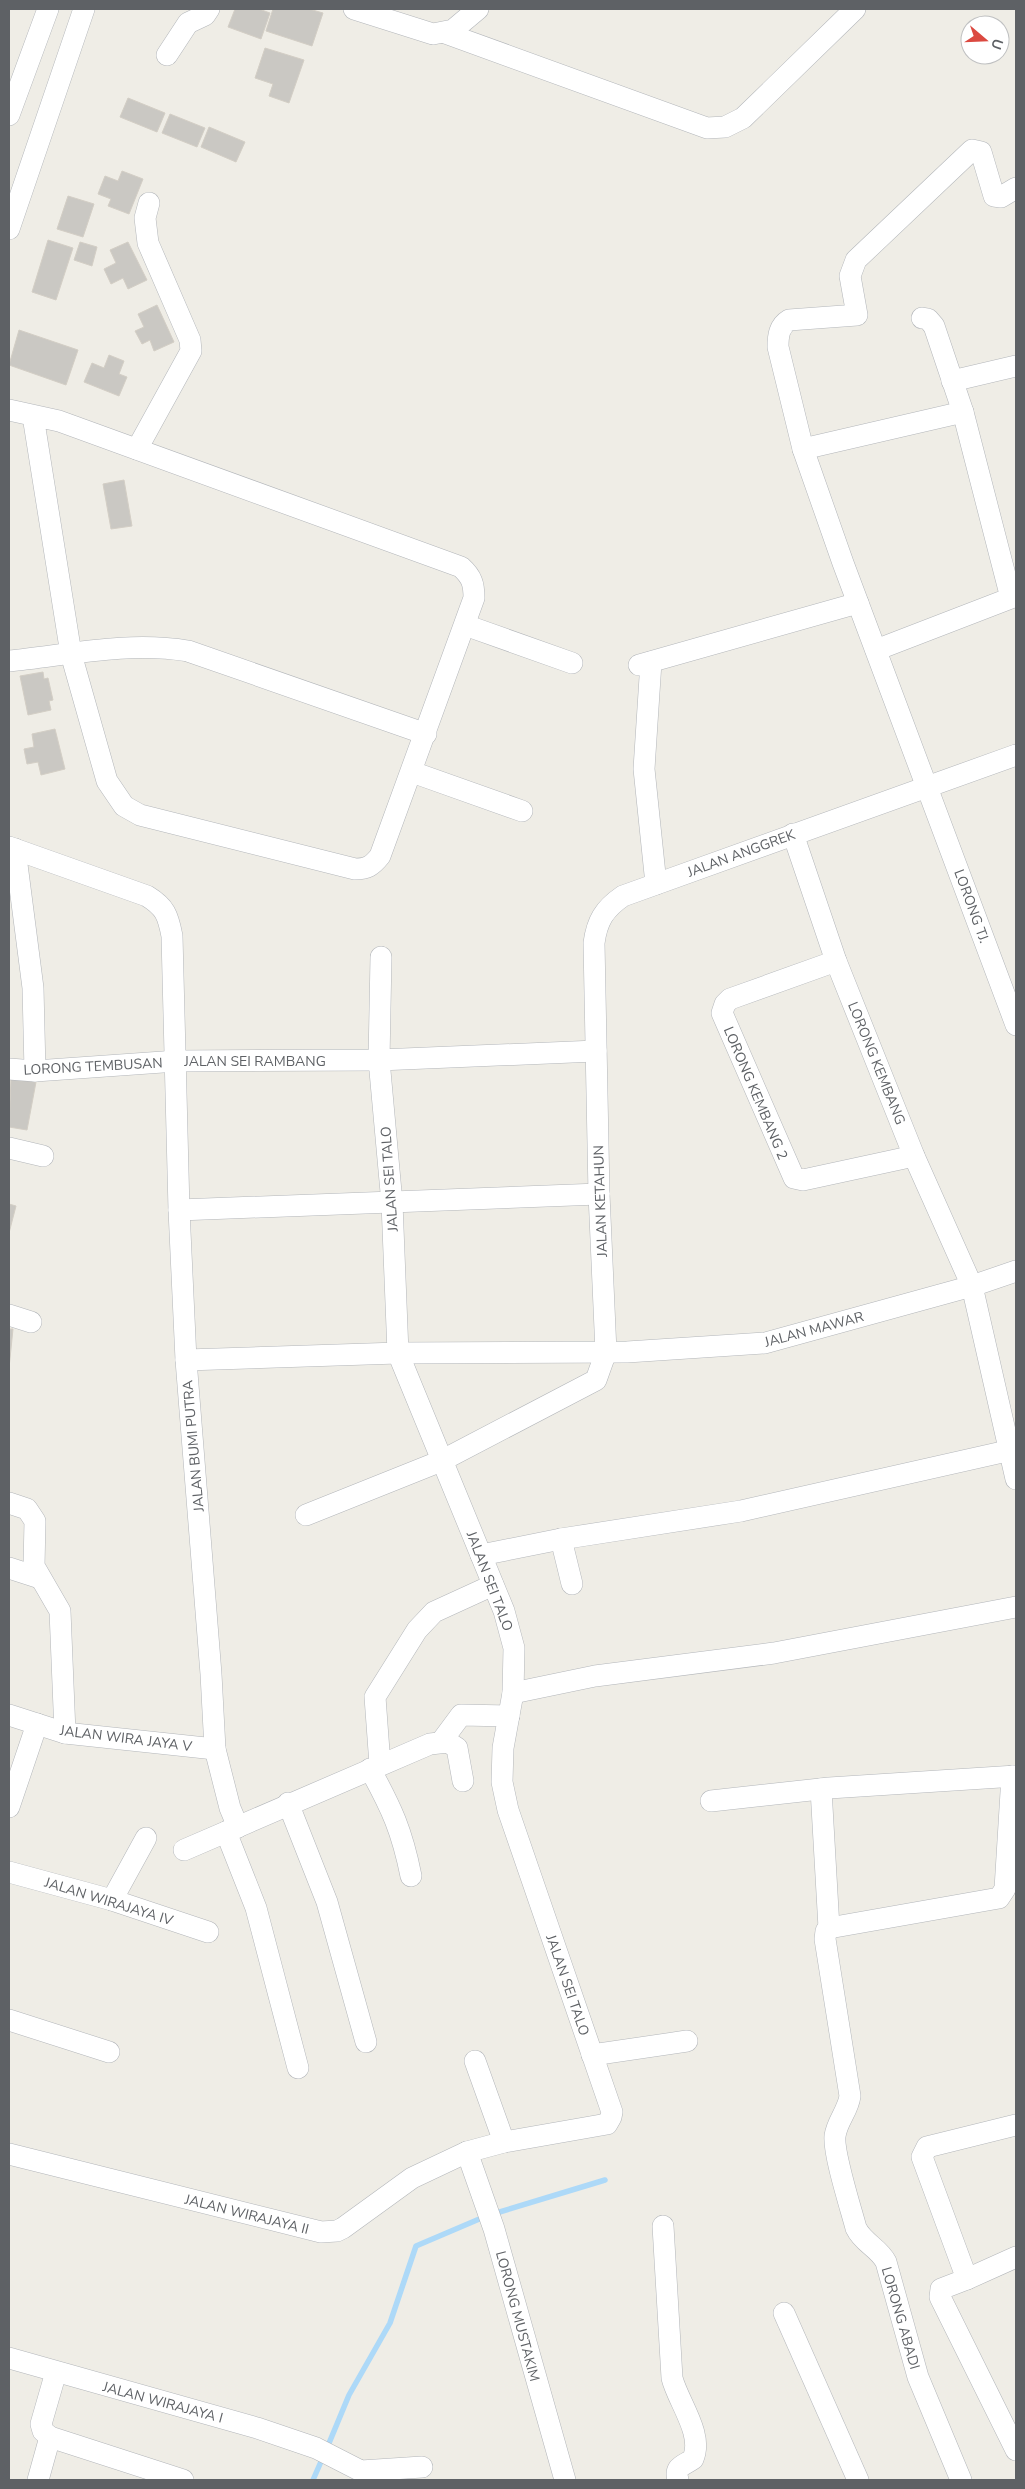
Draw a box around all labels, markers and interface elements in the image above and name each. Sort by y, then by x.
north arrow [960,15,1010,65]
text: U [986,36,1007,52]
street label: JALAN ANGGREK [684,825,798,882]
street label: LORONG TJ. [949,867,994,946]
street label: LORONG KEMBANG [843,999,910,1127]
street label: LORONG KEMBANG 2 [719,1024,792,1163]
street label: JALAN SEI RAMBANG [183,1052,326,1071]
street label: LORONG TEMBUSAN [23,1053,163,1080]
street label: JALAN SEI TALO [376,1126,403,1233]
street label: JALAN KETAHUN [589,1145,612,1258]
street label: JALAN MAWAR [762,1307,866,1352]
street label: JALAN BUMI PUTRA [178,1379,209,1513]
street label: JALAN SEI TALO [461,1528,517,1634]
street label: JALAN WIRA JAYA V [58,1721,193,1756]
street label: JALAN WIRAJAYA IV [41,1873,176,1930]
street label: JALAN SEI TALO [541,1931,594,2038]
street label: JALAN WIRAJAYA II [182,2190,311,2239]
street label: LORONG MUSTAKIM [491,2249,544,2384]
street label: LORONG ABADI [877,2265,924,2372]
street label: JALAN WIRAJAYA I [100,2377,225,2428]

